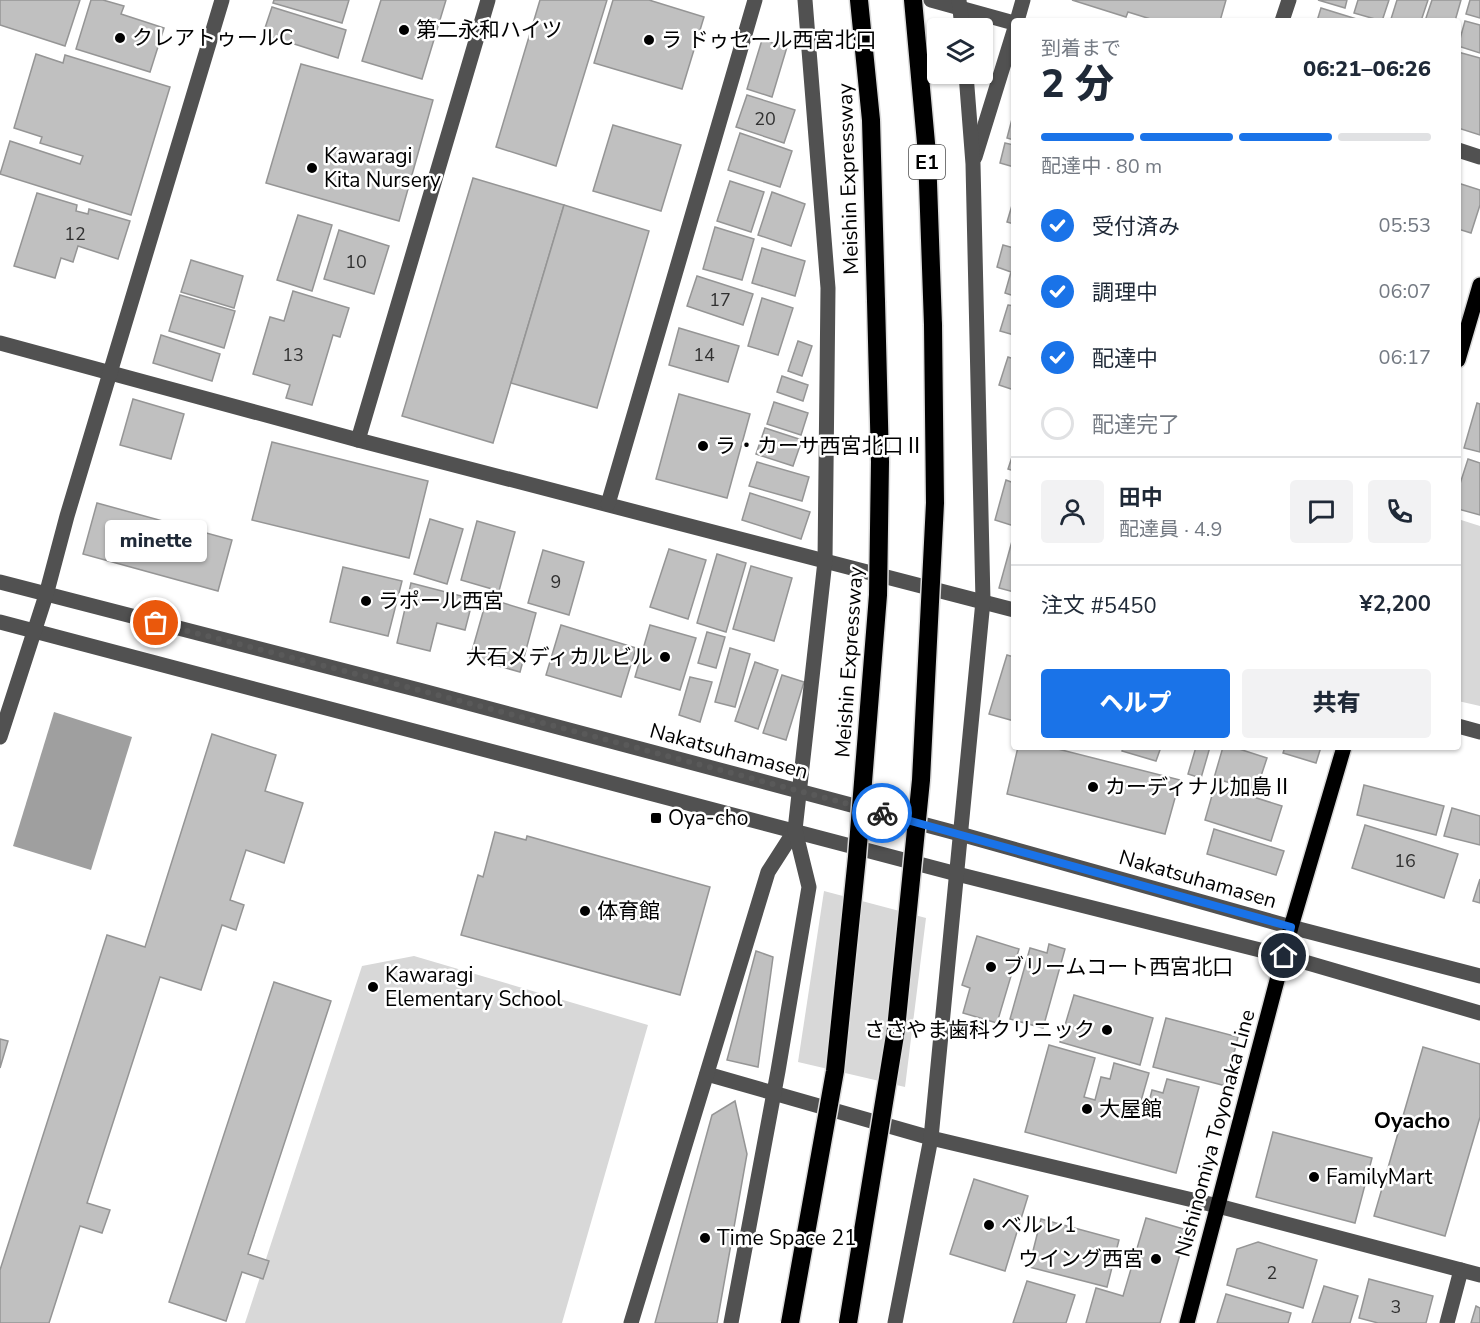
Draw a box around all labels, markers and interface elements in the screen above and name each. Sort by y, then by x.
place label: 第二永和ハイツ [416,16,563,44]
map controls [927,18,993,84]
button: layers [927,18,993,84]
marker: 第二永和ハイツ [397,23,411,37]
place label: クレアトゥールC [132,24,293,52]
place label: ラ ドゥセール西宮北口 [661,26,876,54]
marker: クレアトゥールC [113,31,127,45]
marker: ラ ドゥセール西宮北口 [642,33,656,47]
text: 到着まで [1041,35,1121,62]
text: 06:21–06:26 [1303,54,1431,84]
text: 2 分 [1041,58,1114,111]
street label: Meishin Expressway [831,83,865,275]
house number: 20 [754,107,776,131]
place label: Kawaragi Kita Nursery [324,142,441,194]
road number: E1 [909,145,945,179]
text: 配達中 · 80 m [1041,153,1162,180]
marker: Kawaragi Kita Nursery [305,161,319,175]
icon: check [1041,209,1074,242]
text: 受付済み [1092,212,1180,242]
text: 05:53 [1378,212,1431,239]
house number: 12 [64,222,86,246]
house number: 10 [345,250,367,274]
icon: check [1041,275,1074,308]
text: 調理中 [1092,278,1158,308]
text: 06:07 [1378,278,1431,305]
house number: 17 [709,288,731,312]
icon: check [1041,341,1074,374]
house number: 13 [282,343,304,367]
house number: 14 [693,343,715,367]
text: 配達中 [1092,344,1158,374]
text: 06:17 [1378,344,1431,371]
text: 配達完了 [1092,410,1180,440]
place label: ラ・カーサ西宮北口Ⅱ [715,432,925,460]
marker: ラ・カーサ西宮北口Ⅱ [696,439,710,453]
button: person [1041,480,1104,543]
button: chat [1290,480,1353,543]
button: phone [1368,480,1431,543]
text: 田中 [1119,483,1163,513]
text: 配達員 · 4.9 [1119,516,1222,543]
callout: minette [105,521,207,563]
text: minette [120,527,192,554]
street label: Meishin Expressway [828,565,870,759]
house number: 9 [551,570,561,594]
place label: ラポール西宮 [378,587,504,615]
text: ¥2,200 [1360,589,1431,619]
text: 注文 #5450 [1041,591,1157,621]
marker: ラポール西宮 [359,594,373,608]
pin [130,597,181,648]
icon: bag [139,606,172,639]
place label: 大石メディカルビル [465,643,653,671]
marker: 大石メディカルビル [658,650,672,664]
button: ヘルプ [1041,669,1230,738]
button: 共有 [1242,669,1431,738]
street label: Nakatsuhamasen [647,716,811,786]
place label: カーディナル加島Ⅱ [1105,773,1293,801]
marker: カーディナル加島Ⅱ [1086,780,1100,794]
courier [852,783,912,843]
icon: bike [866,797,899,830]
place label: Oya-cho [668,804,748,832]
marker: Oya-cho [649,811,663,825]
street label: Nakatsuhamasen [1116,843,1280,915]
house number: 16 [1394,849,1416,873]
place label: 体育館 [597,897,660,925]
marker: 体育館 [578,904,592,918]
pin [1258,930,1309,981]
icon: home [1267,939,1300,972]
place label: ブリームコート西宮北口 [1003,953,1233,981]
marker: ブリームコート西宮北口 [984,960,998,974]
place label: Kawaragi Elementary School [385,961,563,1013]
marker: Kawaragi Elementary School [366,980,380,994]
street label: Nishinomiya Toyonaka Line [1168,1006,1262,1260]
place label: ささやま歯科クリニック [864,1016,1095,1044]
marker: ささやま歯科クリニック [1100,1023,1114,1037]
place label: 大屋館 [1099,1095,1162,1123]
marker: 大屋館 [1080,1102,1094,1116]
district label: Oyacho [1374,1106,1450,1136]
place label: FamilyMart [1326,1163,1433,1191]
marker: FamilyMart [1307,1170,1321,1184]
place label: ベルレ1 [1001,1211,1077,1239]
marker: ベルレ1 [982,1218,996,1232]
place label: Time Space 21 [717,1224,857,1252]
marker: Time Space 21 [698,1231,712,1245]
place label: ウイング西宮 [1018,1245,1144,1273]
marker: ウイング西宮 [1149,1252,1163,1266]
house number: 2 [1267,1261,1277,1285]
house number: 3 [1391,1295,1401,1319]

